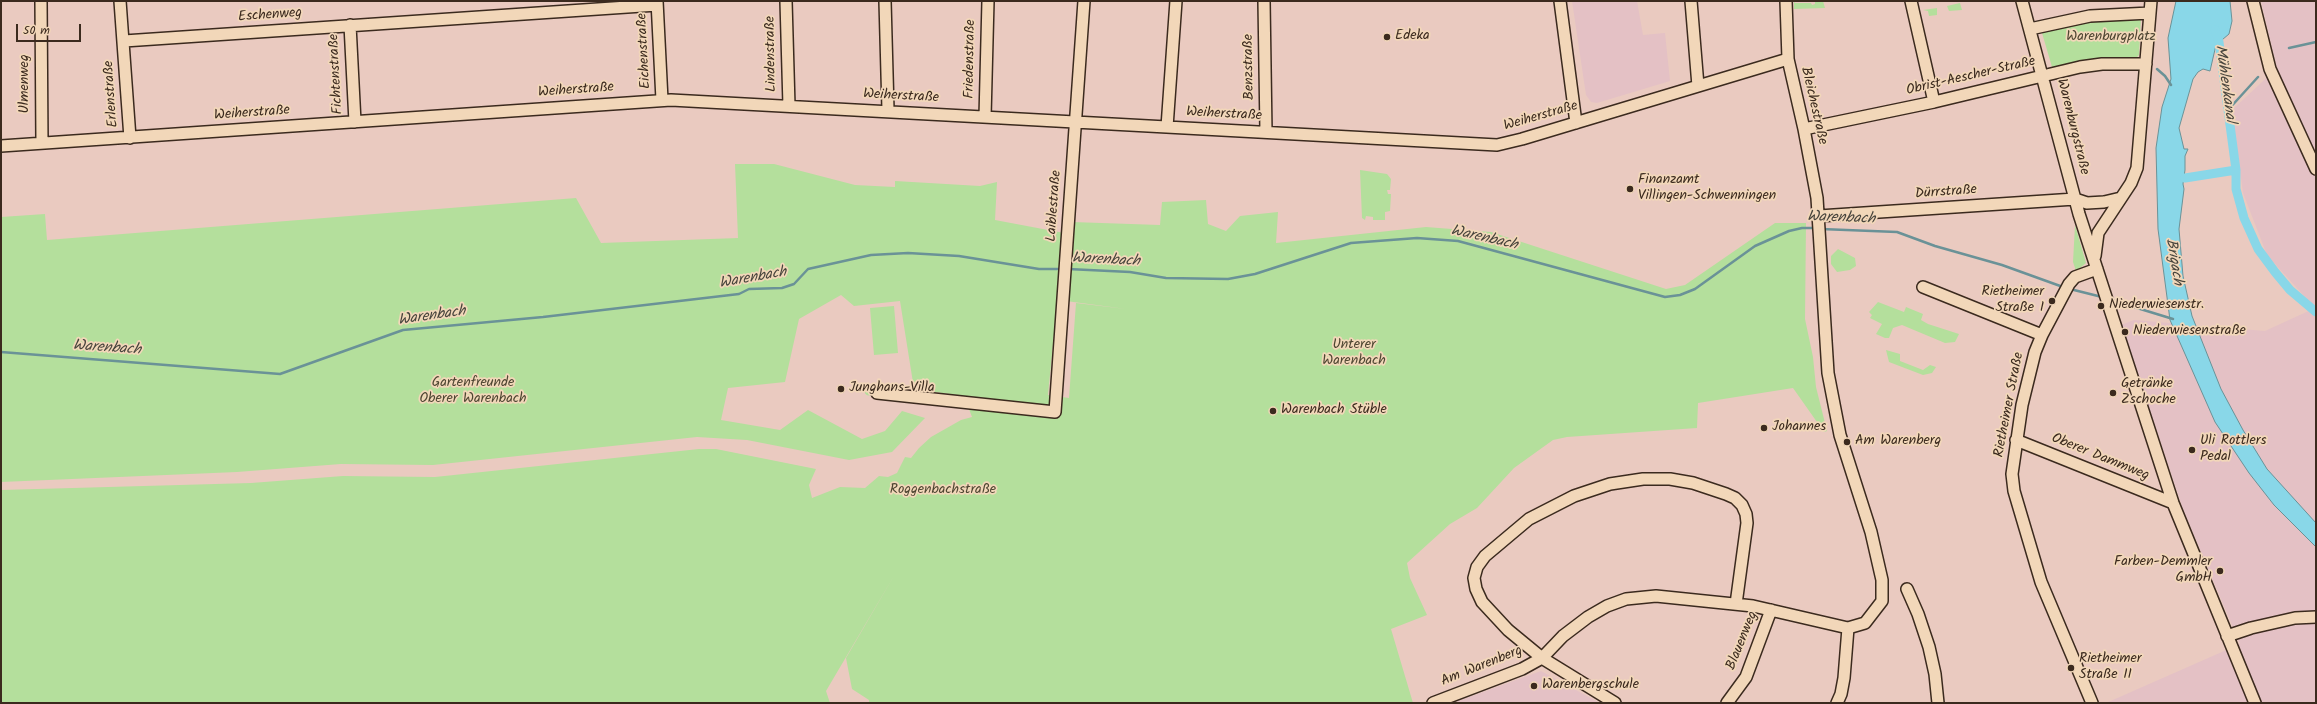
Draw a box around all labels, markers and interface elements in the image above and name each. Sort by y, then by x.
street label: Eschenweg [237,5,303,27]
street label: Eichenstraße [635,13,655,89]
scale bar [18,16,83,42]
street label: Lindenstraße [763,16,781,92]
street label: Friedenstraße [962,19,980,99]
text: 50 m [23,21,50,40]
place label: Edeka [1395,29,1430,45]
park label: Warenburgplatz [2066,30,2156,46]
marker: Edeka [1382,32,1392,42]
street label: Fichtenstraße [327,33,347,115]
street label: Benzstraße [1241,34,1259,100]
water label: Mühlenkanal [2210,44,2238,124]
street label: Ulmenweg [18,54,34,114]
street label: Obrist-Aescher-Straße [1905,54,2037,100]
street label: Erlenstraße [101,60,123,128]
street label: Bleichestraße [1796,66,1830,146]
street label: Warenburgstraße [2052,77,2092,177]
street label: Weiherstraße [537,80,615,102]
street label: Weiherstraße [863,87,939,107]
street label: Weiherstraße [1502,98,1580,136]
street label: Weiherstraße [213,103,291,125]
street label: Weiherstraße [1186,105,1262,125]
street label: Laiblestraße [1044,170,1066,242]
place label: Finanzamt Villingen-Schwenningen [1638,173,1776,206]
street label: Dürrstraße [1914,182,1978,204]
marker: Finanzamt Villingen-Schwenningen [1625,184,1635,194]
water label: Warenbach [1807,209,1875,229]
water label: Warenbach [1449,223,1519,255]
water label: Brigach [2160,237,2186,287]
water label: Warenbach [1072,250,1140,272]
water label: Warenbach [718,264,788,294]
place label: Rietheimer Straße I [1982,285,2044,318]
marker: Rietheimer Straße I [2047,296,2057,306]
place label: Niederwiesenstr. [2109,298,2204,314]
marker: Niederwiesenstr. [2096,301,2106,311]
water label: Warenbach [397,303,467,331]
place label: Niederwiesenstraße [2133,324,2246,340]
marker: Niederwiesenstraße [2120,327,2130,337]
water label: Warenbach [72,338,142,360]
park label: Unterer Warenbach [1322,338,1386,370]
street label: Rietheimer Straße [1992,351,2028,459]
park label: Gartenfreunde Oberer Warenbach [420,376,526,408]
place label: Getränke Zschoche [2121,377,2176,410]
place label: Junghans-Villa [849,381,935,397]
marker: Junghans-Villa [836,384,846,394]
marker: Getränke Zschoche [2108,388,2118,398]
place label: Warenbach Stüble [1281,403,1387,419]
marker: Warenbach Stüble [1268,406,1278,416]
place label: Johannes [1772,420,1826,436]
marker: Johannes [1759,423,1769,433]
street label: Oberer Dammweg [2049,431,2151,485]
place label: Am Warenberg [1855,434,1941,450]
place label: Uli Rottlers Pedal [2200,434,2266,466]
marker: Am Warenberg [1842,437,1852,447]
marker: Uli Rottlers Pedal [2187,445,2197,455]
park label: Roggenbachstraße [890,483,996,499]
place label: Farben-Demmler GmbH [2114,555,2212,588]
marker: Farben-Demmler GmbH [2215,566,2225,576]
street label: Blauenweg [1724,609,1762,673]
street label: Am Warenberg [1439,643,1525,691]
place label: Rietheimer Straße II [2079,652,2141,684]
marker: Rietheimer Straße II [2066,663,2076,673]
place label: Warenbergschule [1542,678,1639,694]
marker: Warenbergschule [1529,681,1539,691]

